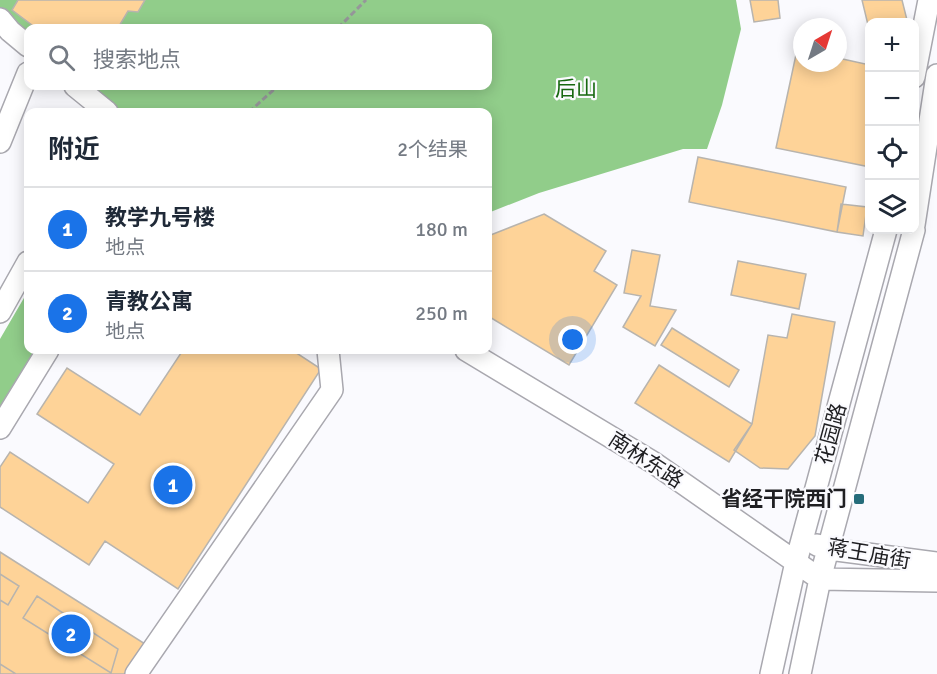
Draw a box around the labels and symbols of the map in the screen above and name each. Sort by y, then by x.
north arrow [793,18,847,72]
park label: 后山 [555,76,597,102]
your location [558,325,587,354]
street label: 花园路 [810,400,852,468]
street label: 南林东路 [604,426,688,494]
pin: 1 [154,462,192,508]
place label: 省经干院西门 [721,486,847,512]
marker: 省经干院西门 [852,492,866,506]
street label: 蒋王庙街 [825,534,913,574]
pin: 2 [52,612,90,656]

